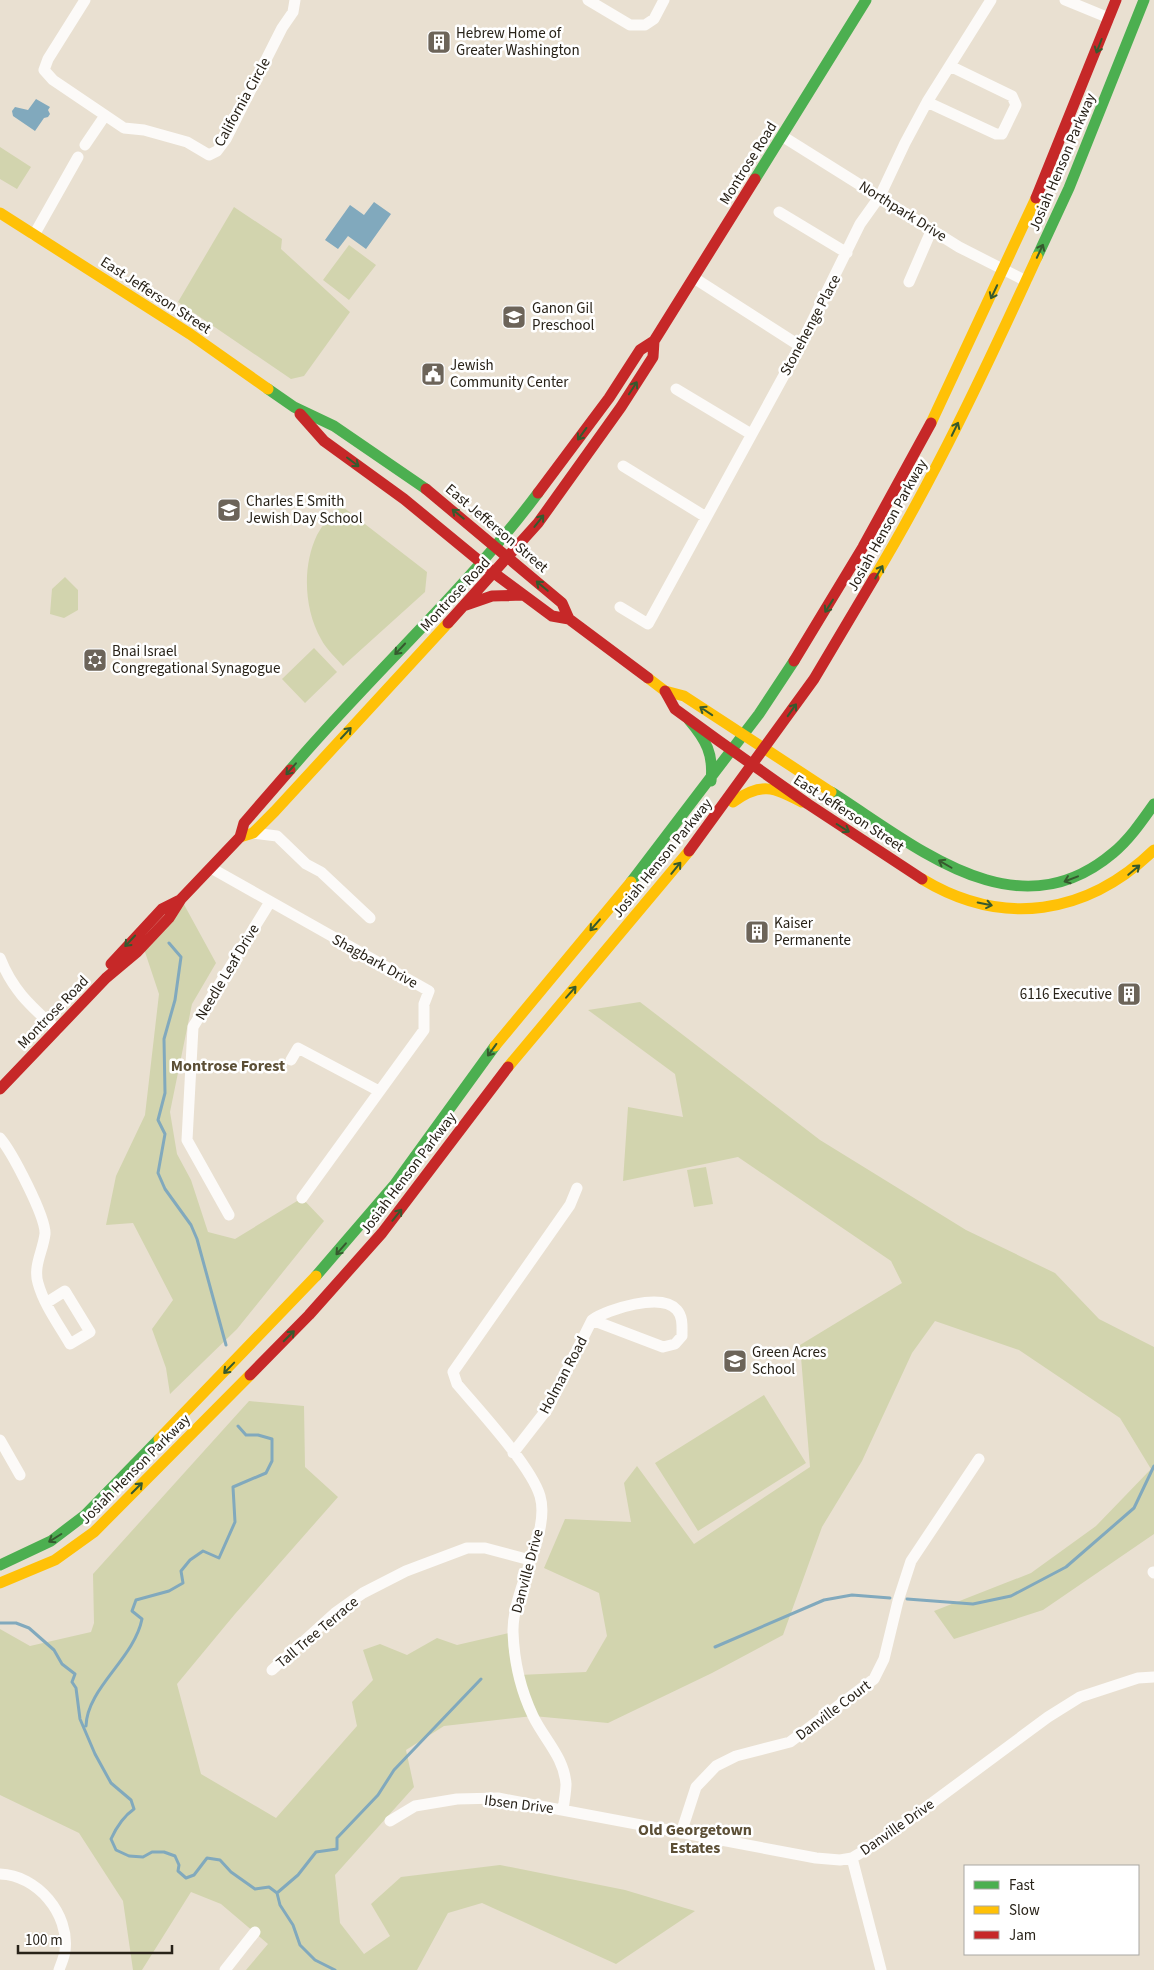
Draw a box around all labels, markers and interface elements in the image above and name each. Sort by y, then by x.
place label: Hebrew Home of Greater Washington [456,23,580,61]
building icon: Hebrew Home of Greater Washington [426,29,452,55]
one-way arrow [1094,37,1103,53]
street label: California Circle [209,54,276,151]
street label: Josiah Henson Parkway [1024,90,1101,235]
street label: Montrose Road [715,118,782,209]
street label: Northpark Drive [855,176,951,247]
one-way arrow [1035,244,1045,259]
street label: East Jefferson Street [96,252,215,339]
street label: Stonehenge Place [775,271,846,379]
one-way arrow [988,284,998,299]
place label: Ganon Gil Preschool [532,298,595,336]
school or university icon: Ganon Gil Preschool [501,304,527,330]
place label: Jewish Community Center [450,355,569,393]
public building icon: Jewish Community Center [420,361,446,387]
one-way arrow [628,382,638,396]
one-way arrow [951,422,960,437]
one-way arrow [577,427,588,440]
street label: Josiah Henson Parkway [842,455,933,595]
one-way arrow [346,456,359,467]
street label: East Jefferson Street [441,479,553,578]
place label: Charles E Smith Jewish Day School [246,491,363,529]
school or university icon: Charles E Smith Jewish Day School [216,497,242,523]
one-way arrow [452,509,465,520]
one-way arrow [534,515,545,528]
street label: Montrose Road [415,553,495,636]
one-way arrow [874,566,884,580]
one-way arrow [536,580,549,591]
one-way arrow [823,598,833,612]
place label: Bnai Israel Congregational Synagogue [112,641,280,679]
one-way arrow [394,643,406,656]
synagogue icon: Bnai Israel Congregational Synagogue [82,647,108,673]
one-way arrow [787,703,797,717]
one-way arrow [699,706,713,716]
one-way arrow [340,726,352,739]
one-way arrow [285,763,296,776]
street label: East Jefferson Street [789,770,908,857]
street label: Josiah Henson Parkway [608,794,717,923]
one-way arrow [836,823,850,833]
one-way arrow [938,859,952,869]
one-way arrow [670,862,681,875]
one-way arrow [1128,864,1141,875]
one-way arrow [1064,875,1079,884]
one-way arrow [977,900,993,909]
place label: Kaiser Permanente [774,913,851,951]
one-way arrow [589,918,600,931]
building icon: Kaiser Permanente [744,919,770,945]
street label: Needle Leaf Drive [190,920,264,1024]
street label: Shagbark Drive [328,929,421,994]
one-way arrow [124,935,136,947]
street label: Montrose Road [13,971,94,1054]
building icon: 6116 Executive [1116,981,1142,1007]
place label: 6116 Executive [1020,984,1112,1005]
one-way arrow [565,985,576,998]
one-way arrow [487,1043,497,1057]
district label: Montrose Forest [171,1055,285,1077]
street label: Josiah Henson Parkway [355,1108,461,1239]
one-way arrow [392,1209,403,1222]
one-way arrow [335,1243,347,1256]
one-way arrow [283,1330,295,1342]
street label: Holman Road [534,1333,593,1418]
place label: Green Acres School [752,1342,826,1380]
school or university icon: Green Acres School [722,1348,748,1374]
one-way arrow [223,1361,235,1374]
street label: Josiah Henson Parkway [76,1410,195,1529]
one-way arrow [131,1482,144,1494]
street label: Danville Drive [506,1527,549,1616]
one-way arrow [49,1534,63,1544]
street label: Tall Tree Terrace [272,1592,363,1673]
street label: Danville Court [791,1675,875,1746]
street label: Ibsen Drive [483,1790,555,1819]
street label: Danville Drive [856,1794,939,1861]
district label: Old Georgetown Estates [638,1819,752,1859]
legend [964,1865,1139,1955]
text: Fast [1009,1875,1035,1896]
text: Slow [1009,1900,1040,1921]
scale bar [18,1922,171,1954]
text: Jam [1009,1925,1036,1946]
text: 100 m [25,1930,63,1951]

